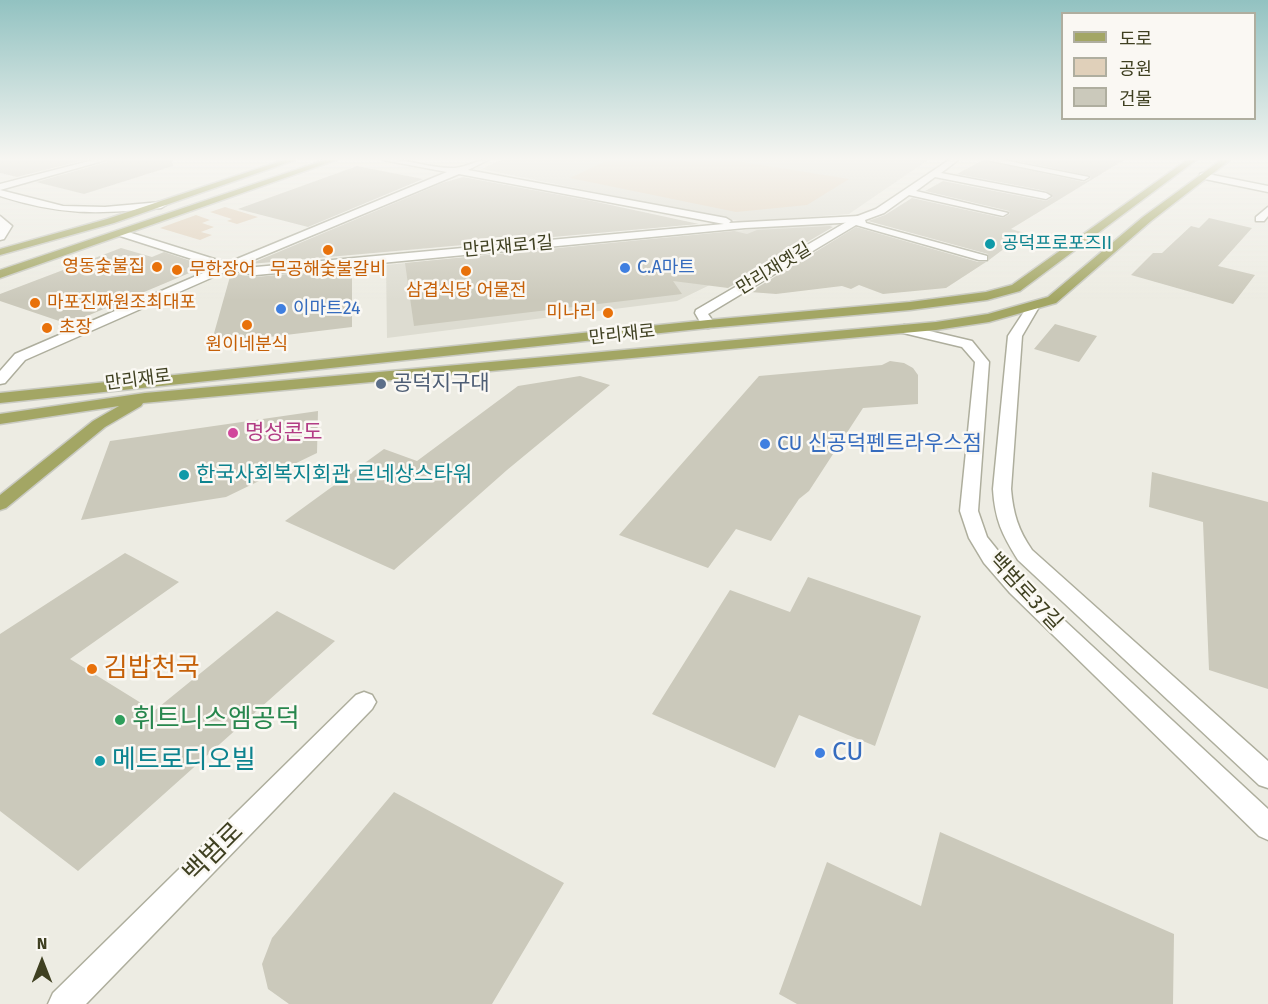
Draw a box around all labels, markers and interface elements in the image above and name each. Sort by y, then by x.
legend [1061,12,1256,120]
text: 도로 [1119,28,1152,50]
text: 공원 [1119,58,1152,80]
text: 건물 [1119,88,1152,110]
street label: 만리재로1길 [462,232,554,262]
place label: 공덕프로포즈II [1002,233,1112,255]
marker: 공덕프로포즈II [983,237,997,251]
street label: 만리재옛길 [733,238,815,300]
marker: 무공해숯불갈비 [321,243,335,257]
place label: 영동숯불집 [62,256,145,278]
place label: C.A마트 [637,257,695,279]
place label: 무한장어 [189,259,255,281]
place label: 무공해숯불갈비 [270,259,386,281]
marker: 영동숯불집 [150,260,164,274]
marker: C.A마트 [618,261,632,275]
marker: 무한장어 [170,263,184,277]
marker: 삼겹식당 어물전 [459,264,473,278]
place label: 삼겹식당 어물전 [406,280,526,302]
place label: 마포진짜원조최대포 [47,292,196,314]
marker: 마포진짜원조최대포 [28,296,42,310]
place label: 이마트24 [293,298,361,320]
marker: 이마트24 [274,302,288,316]
place label: 미나리 [546,302,596,324]
marker: 미나리 [601,306,615,320]
place label: 초장 [59,317,92,339]
marker: 원이네분식 [240,318,254,332]
marker: 초장 [40,321,54,335]
street label: 만리재로 [588,321,656,349]
place label: 원이네분식 [206,334,288,356]
street label: 만리재로 [104,365,172,395]
place label: 공덕지구대 [393,371,490,397]
marker: 공덕지구대 [374,377,388,391]
place label: 명성콘도 [245,420,322,446]
marker: 명성콘도 [226,426,240,440]
place label: CU 신공덕펜트라우스점 [777,431,982,457]
marker: CU 신공덕펜트라우스점 [758,437,772,451]
place label: 한국사회복지회관 르네상스타워 [196,462,472,488]
marker: 한국사회복지회관 르네상스타워 [177,468,191,482]
street label: 백범로37길 [983,548,1067,636]
place label: 김밥천국 [104,653,200,685]
marker: 김밥천국 [85,662,99,676]
place label: 휘트니스엠공덕 [132,704,299,736]
marker: 휘트니스엠공덕 [113,713,127,727]
place label: CU [832,737,864,769]
place label: 메트로디오빌 [112,745,256,777]
marker: CU [813,746,827,760]
marker: 메트로디오빌 [93,754,107,768]
street label: 백범로 [178,817,250,889]
north arrow [12,932,72,992]
text: N [37,934,47,953]

